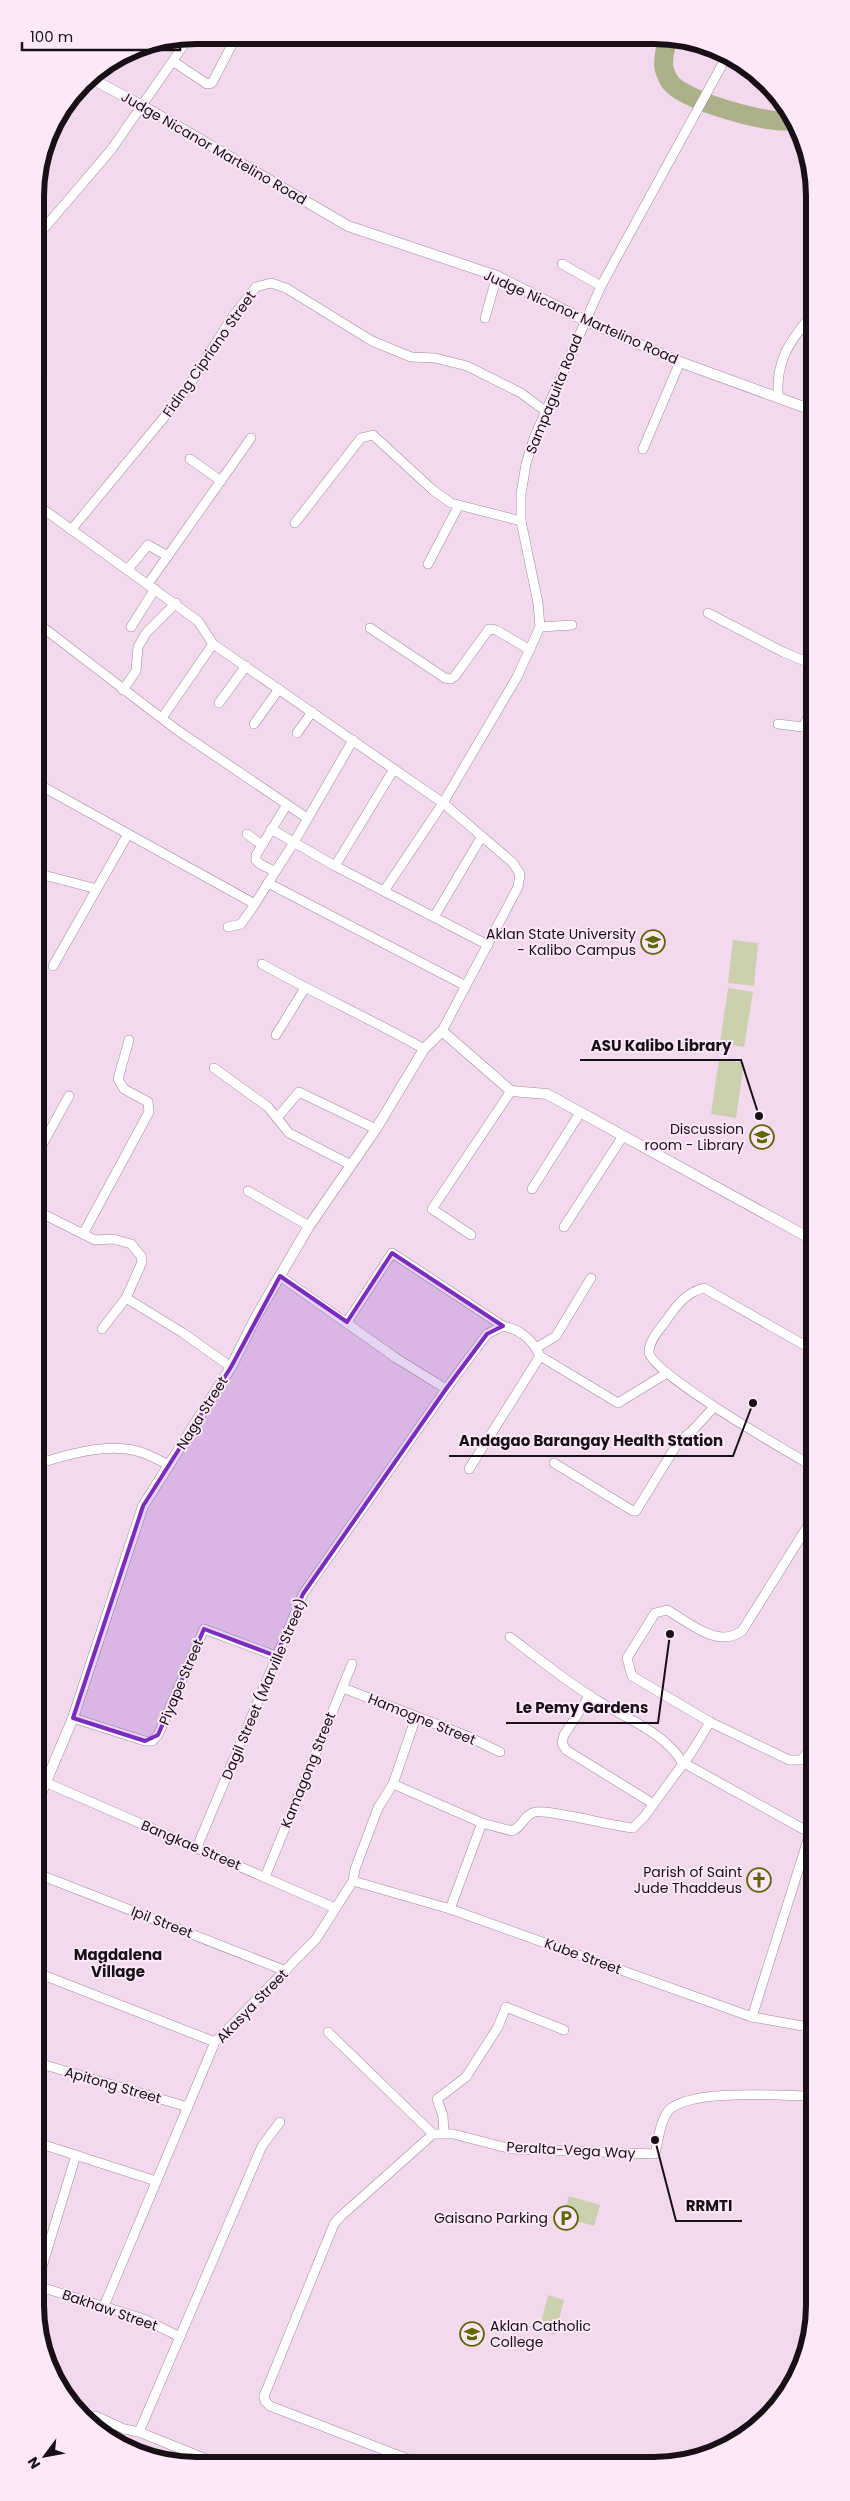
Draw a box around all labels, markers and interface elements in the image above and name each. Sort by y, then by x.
scale bar [22,20,180,52]
text: 100 m [30,26,73,47]
street label: Judge Nicanor Martelino Road [117,87,311,209]
street label: Judge Nicanor Martelino Road [480,265,682,369]
street label: Fiding Cipriano Street [158,287,260,421]
street label: Sampaguita Road [521,331,587,457]
place label: Aklan State University - Kalibo Campus [486,924,636,960]
school or university icon: Aklan State University - Kalibo Campus [640,929,666,955]
callout: ASU Kalibo Library [580,1030,741,1060]
text: ASU Kalibo Library [591,1035,732,1056]
place label: Discussion room - Library [645,1119,744,1155]
school or university icon: Discussion room - Library [749,1124,775,1150]
street label: Naga Street [172,1373,232,1453]
callout: Andagao Barangay Health Station [449,1426,733,1456]
text: Andagao Barangay Health Station [459,1430,723,1451]
street label: Dagil Street (Marville Street) [217,1595,311,1783]
street label: Piyape Street [154,1636,208,1728]
street label: Hamogne Street [365,1688,479,1750]
callout: Le Pemy Gardens [506,1693,658,1723]
text: Le Pemy Gardens [516,1697,648,1718]
street label: Kamagong Street [276,1709,340,1831]
street label: Bangkae Street [138,1815,244,1875]
place label: Parish of Saint Jude Thaddeus [634,1862,742,1898]
church icon: Parish of Saint Jude Thaddeus [746,1867,772,1893]
street label: Ipil Street [128,1901,196,1943]
street label: Kube Street [542,1933,624,1979]
district label: Magdalena Village [74,1944,162,1982]
street label: Akasya Street [212,1965,292,2047]
street label: Apitong Street [62,2062,164,2108]
street label: Peralta-Vega Way [506,2137,636,2163]
callout: RRMTI [676,2191,742,2221]
text: RRMTI [686,2195,732,2216]
parking icon: Gaisano Parking [553,2205,579,2231]
place label: Gaisano Parking [434,2208,548,2228]
street label: Bakhaw Street [60,2284,160,2336]
place label: Aklan Catholic College [490,2316,591,2352]
school or university icon: Aklan Catholic College [459,2321,485,2347]
north arrow [20,2431,70,2481]
text: N [23,2453,45,2473]

